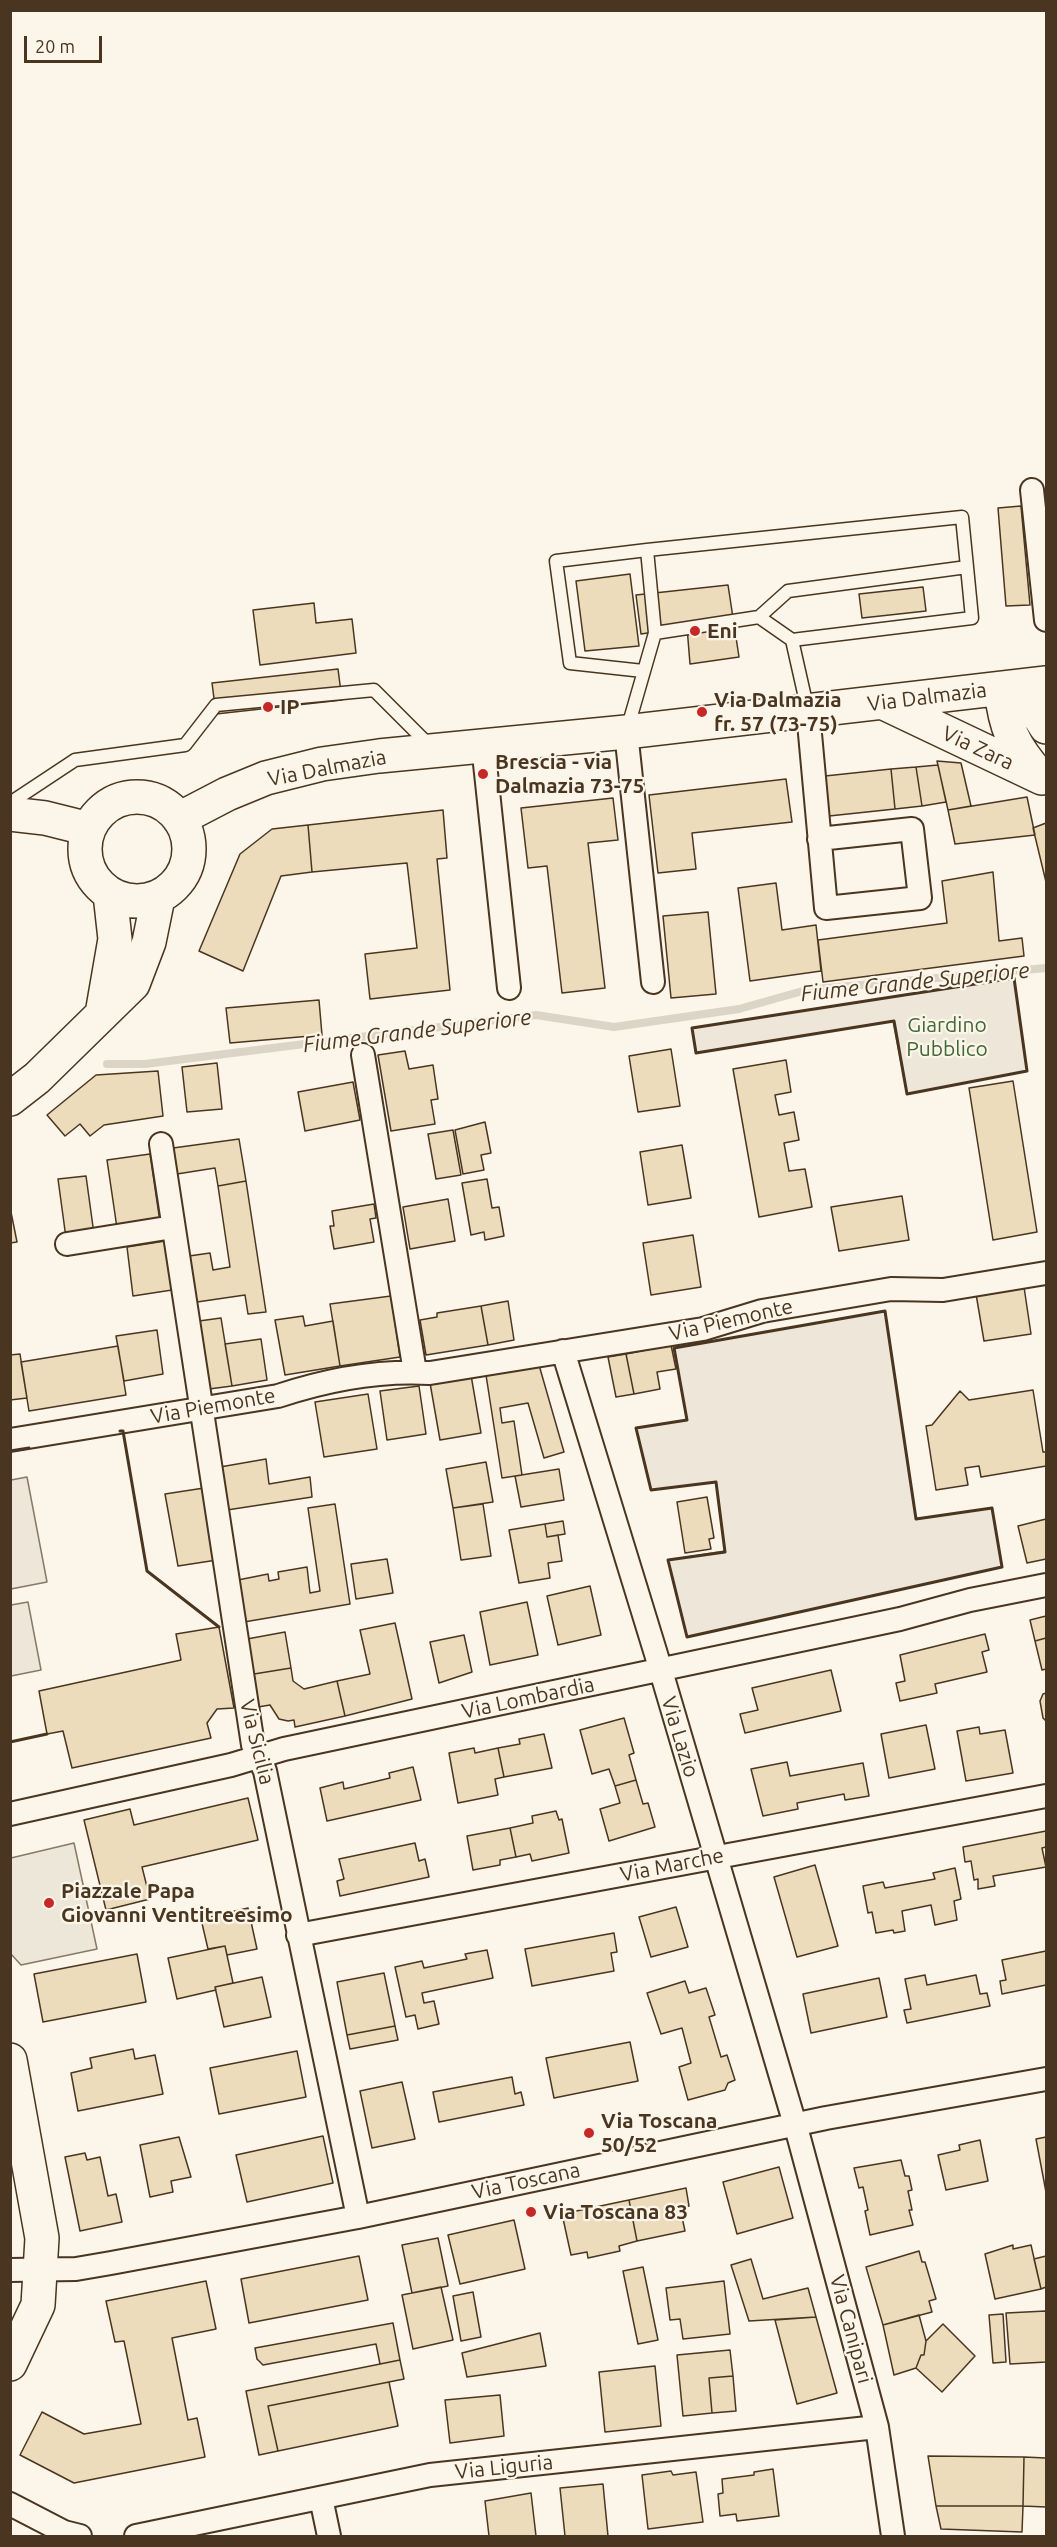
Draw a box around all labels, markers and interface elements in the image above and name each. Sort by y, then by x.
scale bar [27,24,105,62]
text: 20 m [35,36,75,56]
place label: Eni [707,618,738,644]
marker: Eni [688,624,702,638]
street label: Via Dalmazia [866,677,988,717]
place label: Via Dalmazia fr. 57 (73-75) [714,687,842,737]
place label: IP [280,694,300,720]
marker: IP [261,700,275,714]
marker: Via Dalmazia fr. 57 (73-75) [695,705,709,719]
street label: Via Zara [938,720,1018,776]
street label: Via Dalmazia [266,744,388,792]
place label: Brescia - via Dalmazia 73-75 [495,749,644,799]
marker: Brescia - via Dalmazia 73-75 [476,767,490,781]
water label: Fiume Grande Superiore [799,957,1031,1007]
water label: Fiume Grande Superiore [301,1004,533,1058]
park label: Giardino Pubblico [906,1012,988,1062]
street label: Via Piemonte [667,1294,795,1346]
street label: Via Piemonte [149,1383,277,1429]
street label: Via Lombardia [459,1672,597,1724]
street label: Via Lazio [656,1694,704,1780]
street label: Via Sicilia [234,1697,280,1787]
street label: Via Marche [618,1843,726,1887]
place label: Piazzale Papa Giovanni Ventitreesimo [61,1878,293,1928]
marker: Piazzale Papa Giovanni Ventitreesimo [42,1896,56,1910]
place label: Via Toscana 50/52 [601,2108,717,2158]
marker: Via Toscana 50/52 [582,2126,596,2140]
street label: Via Toscana [470,2157,582,2205]
place label: Via Toscana 83 [543,2199,688,2225]
marker: Via Toscana 83 [524,2205,538,2219]
street label: Via Canipari [824,2272,878,2386]
street label: Via Liguria [454,2449,554,2485]

